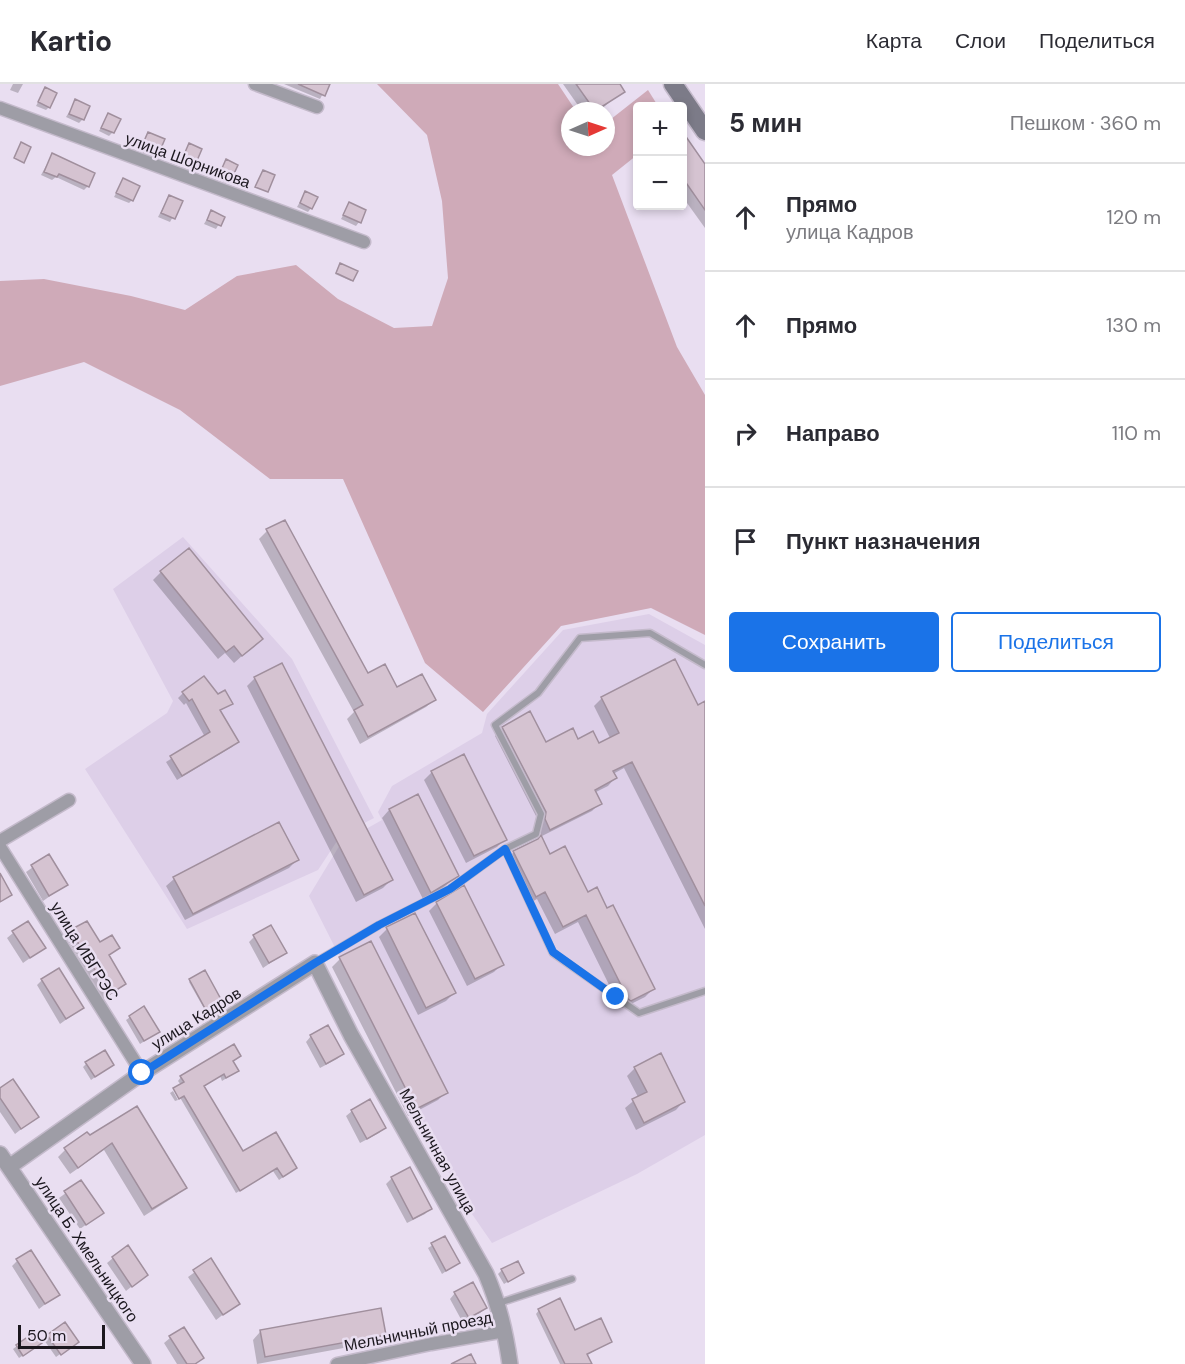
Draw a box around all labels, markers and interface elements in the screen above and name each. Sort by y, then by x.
text: Kartio [30,23,112,60]
text: Карта [866,27,922,55]
text: Слои [955,27,1006,55]
text: Поделиться [1039,27,1155,55]
north arrow [561,102,615,156]
map controls [633,102,687,210]
button: + [633,102,687,156]
text: 5 мин [729,106,802,140]
text: Пешком · 360 m [1010,110,1161,136]
street label: улица Шорникова [122,128,253,193]
button: − [633,156,687,210]
text: Прямо [786,190,857,219]
icon: ahead [729,201,762,234]
text: 120 m [1107,204,1161,230]
text: улица Кадров [786,219,914,245]
icon: ahead [729,309,762,342]
text: Прямо [786,311,857,340]
text: 130 m [1106,312,1161,338]
icon: right [729,417,762,450]
text: Направо [786,419,880,448]
text: 110 m [1112,420,1161,446]
icon: arrive [729,525,762,558]
text: Пункт назначения [786,527,981,556]
button: Сохранить [729,612,939,672]
button: Поделиться [951,612,1161,672]
street label: улица ИВГРЭС [46,898,123,1005]
street label: улица Кадров [147,982,245,1054]
route end [602,983,628,1009]
route start [128,1059,154,1085]
street label: Мельничная улица [394,1085,481,1218]
street label: улица Б. Хмельницкого [30,1172,143,1326]
street label: Мельничный проезд [342,1307,495,1356]
scale bar [18,1322,105,1350]
text: 50 m [27,1325,66,1346]

